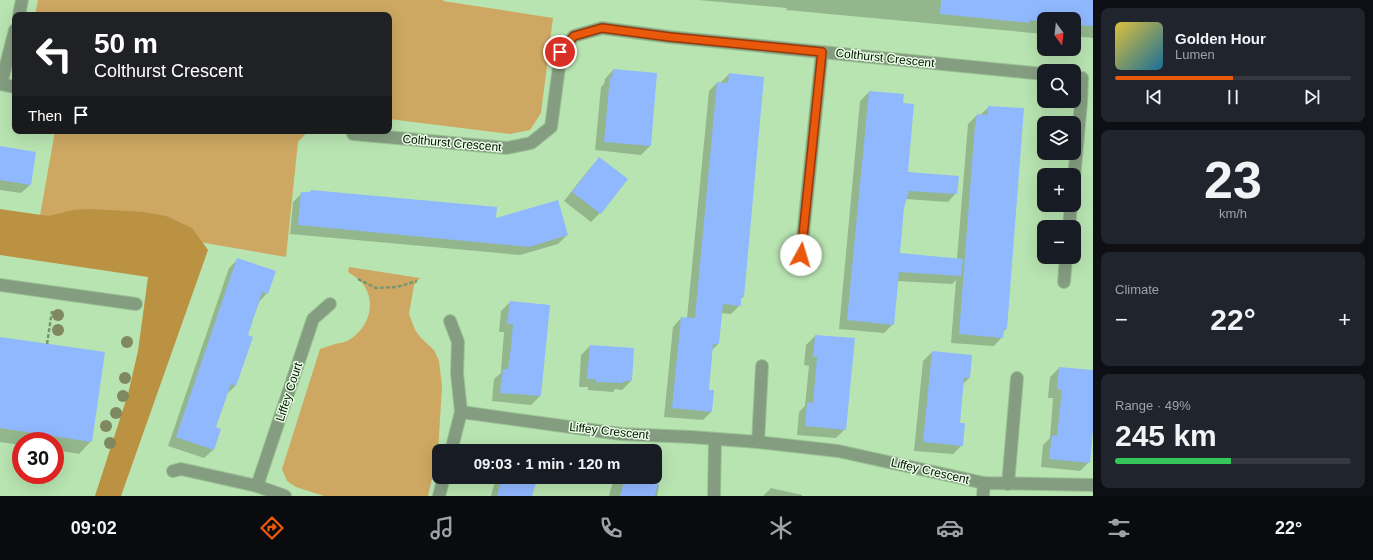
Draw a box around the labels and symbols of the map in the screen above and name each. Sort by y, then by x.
north arrow [1037,12,1081,56]
pin [543,35,577,69]
street label: Colthurst Crescent [835,46,936,70]
street label: Colthurst Crescent [402,132,503,154]
position arrow [780,234,822,276]
street label: Liffey Court [273,360,305,423]
street label: Liffey Crescent [569,420,650,442]
speed limit sign: 30 [12,432,64,484]
street label: Liffey Crescent [890,455,971,487]

